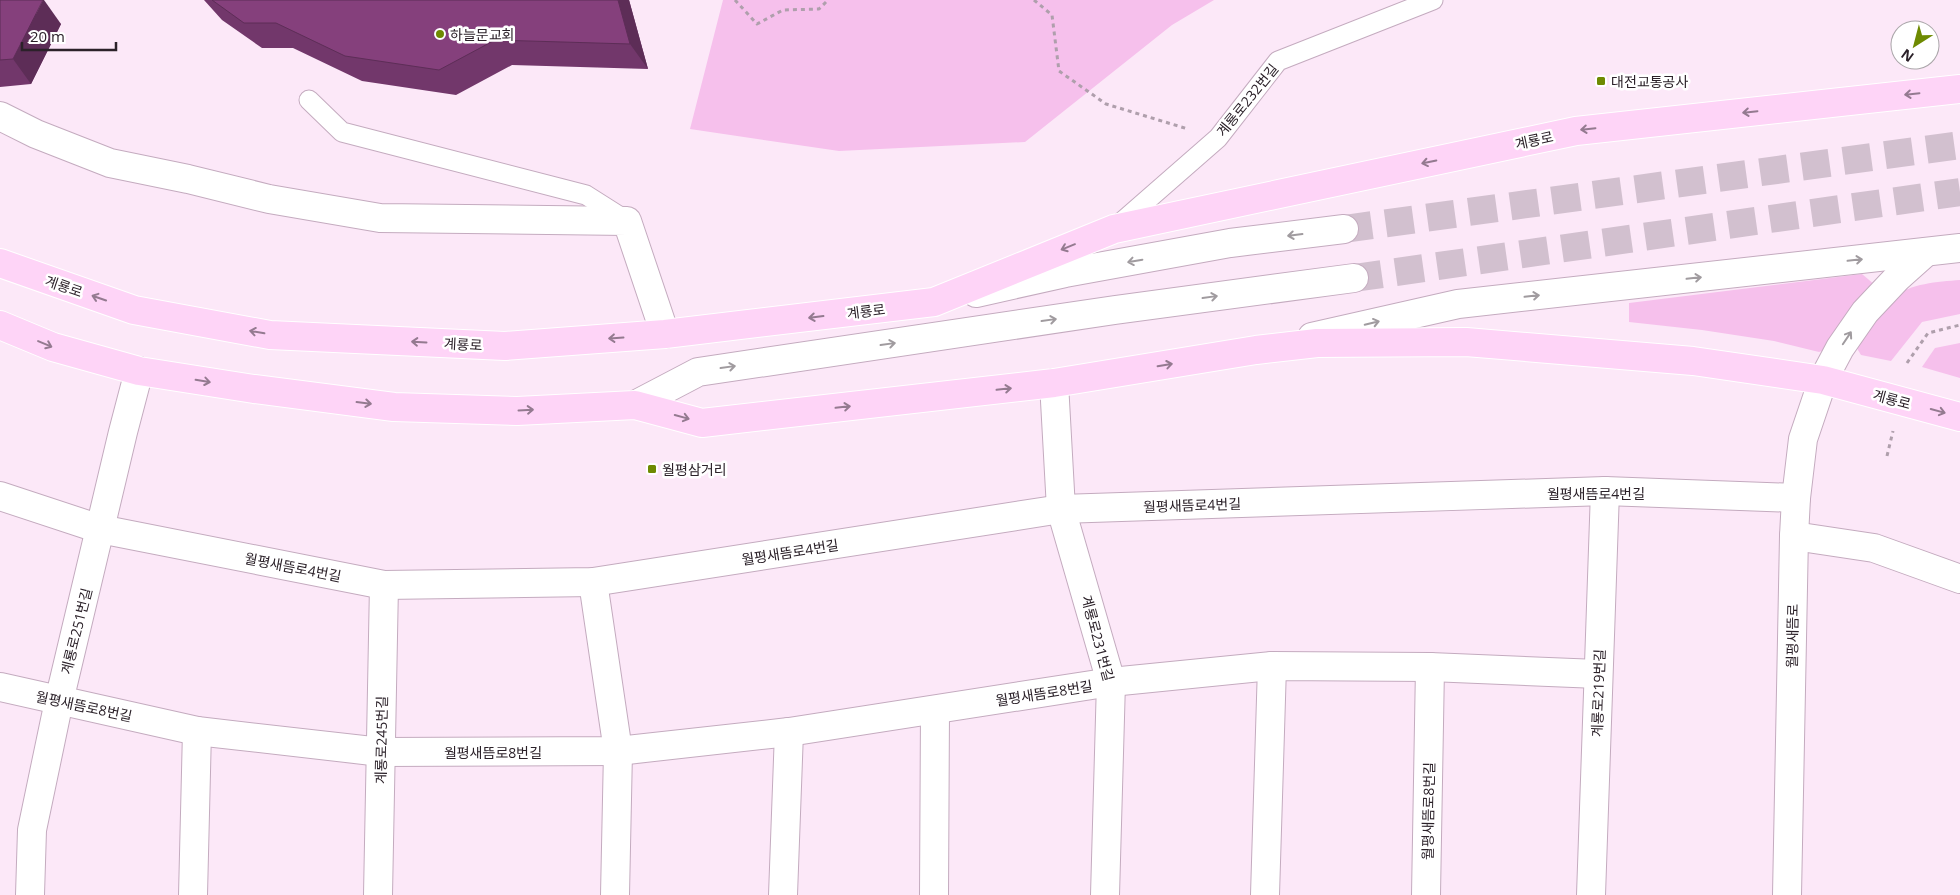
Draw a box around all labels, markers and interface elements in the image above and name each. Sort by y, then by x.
scale bar [22,20,116,52]
north arrow [1890,20,1940,70]
place label: 하늘문교회 [450,25,514,44]
text: 20 m [30,26,65,46]
marker: 하늘문교회 [434,28,446,40]
text: N [1897,45,1917,67]
street label: 계룡로232번길 [1212,60,1282,140]
place label: 대전교통공사 [1611,72,1688,91]
marker: 대전교통공사 [1595,75,1607,87]
one-way arrow [1904,89,1920,99]
one-way arrow [1742,107,1758,117]
one-way arrow [1581,124,1597,134]
street label: 계룡로 [1513,127,1555,153]
one-way arrow [1422,158,1438,167]
one-way arrow [1288,230,1304,240]
one-way arrow [1061,243,1077,252]
one-way arrow [1847,255,1863,265]
one-way arrow [1127,256,1143,266]
street label: 계룡로 [43,271,85,301]
one-way arrow [1685,273,1701,283]
one-way arrow [1524,291,1540,301]
one-way arrow [1202,292,1218,302]
one-way arrow [92,293,107,302]
street label: 계룡로 [846,299,886,323]
one-way arrow [808,312,824,322]
one-way arrow [1041,315,1057,325]
one-way arrow [1364,318,1380,327]
one-way arrow [250,327,266,337]
one-way arrow [1842,331,1852,345]
one-way arrow [609,333,625,343]
street label: 계룡로 [443,334,483,355]
one-way arrow [412,338,428,347]
one-way arrow [880,338,896,348]
one-way arrow [37,339,52,349]
one-way arrow [1157,359,1173,369]
one-way arrow [719,362,735,372]
one-way arrow [194,376,210,386]
one-way arrow [996,384,1012,394]
street label: 계룡로 [1871,385,1913,413]
one-way arrow [355,398,371,408]
one-way arrow [834,402,850,412]
one-way arrow [518,406,534,415]
one-way arrow [1930,407,1946,416]
one-way arrow [673,413,689,423]
place label: 월평삼거리 [662,460,726,479]
marker: 월평삼거리 [646,463,658,475]
street label: 월평새뜸로4번길 [1547,484,1645,503]
street label: 월평새뜸로4번길 [1143,494,1241,516]
street label: 월평새뜸로4번길 [740,535,840,569]
street label: 월평새뜸로4번길 [243,548,343,586]
street label: 계룡로251번길 [56,586,96,676]
street label: 계룡로231번길 [1077,593,1119,683]
street label: 월평새뜸로 [1782,604,1802,668]
street label: 계룡로219번길 [1587,648,1609,738]
street label: 월평새뜸로8번길 [994,676,1094,710]
street label: 월평새뜸로8번길 [34,687,134,725]
street label: 계룡로245번길 [371,696,391,784]
street label: 월평새뜸로8번길 [444,743,542,762]
street label: 월평새뜸로8번길 [1418,762,1438,860]

